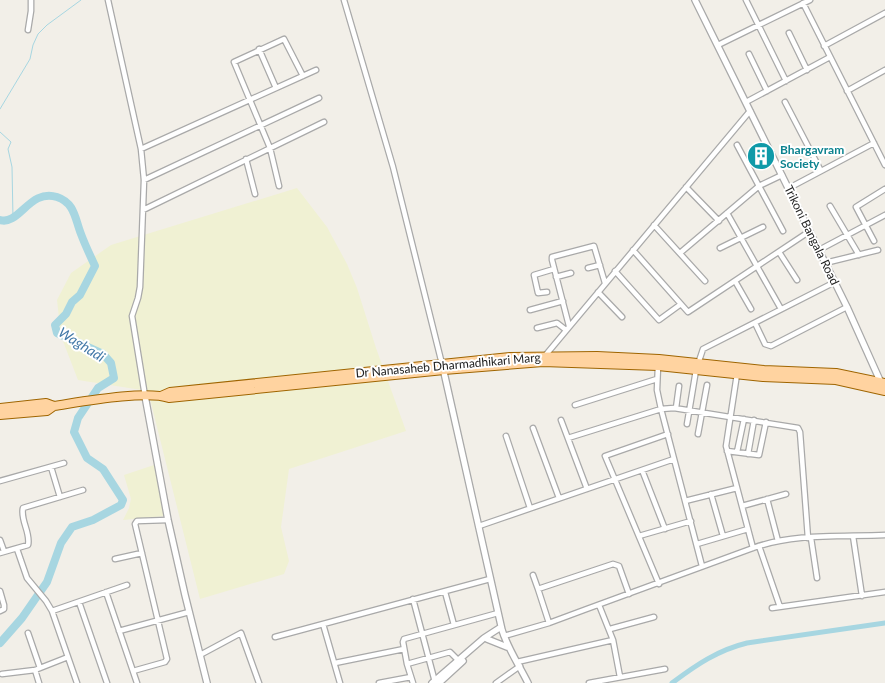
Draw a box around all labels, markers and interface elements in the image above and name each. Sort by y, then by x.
building icon: Bhargavram Society [746,141,776,171]
place label: Bhargavram Society [780,142,844,171]
street label: Trikoni Bangala Road [781,183,843,287]
water label: Waghadi [56,323,109,365]
street label: Dr Nanasaheb Dharmadhikari Marg [355,349,541,381]

